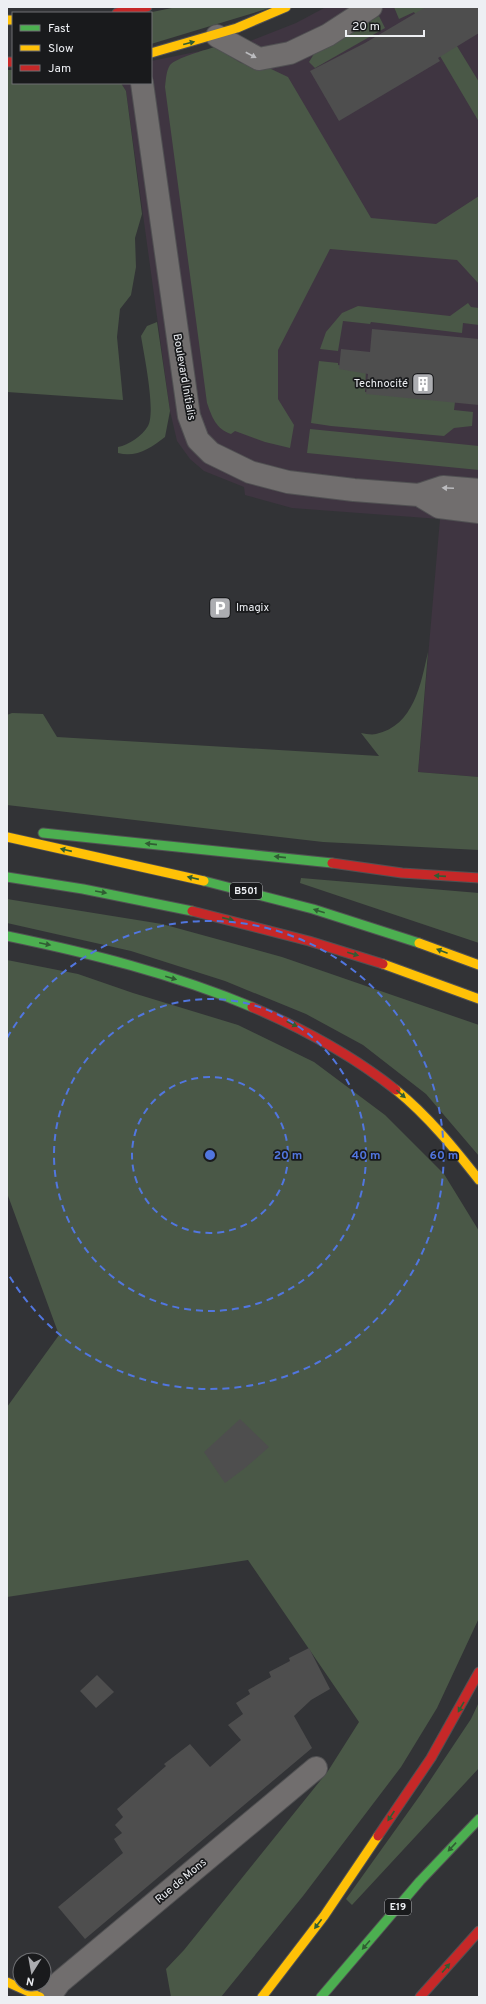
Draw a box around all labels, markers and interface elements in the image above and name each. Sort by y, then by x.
legend [12,12,152,84]
scale bar [346,12,424,38]
text: 20 m [352,19,380,35]
text: Fast [48,21,70,37]
one-way arrow [183,40,195,46]
text: Slow [48,41,74,57]
one-way arrow [245,51,257,58]
text: Jam [48,61,71,77]
street label: Boulevard Initialis [169,333,199,421]
building icon: Technocité [410,371,436,397]
place label: Technocité [354,377,408,391]
one-way arrow [442,484,454,491]
parking icon: Imagix [207,595,233,621]
place label: Imagix [236,601,269,615]
one-way arrow [145,841,157,847]
one-way arrow [60,847,72,853]
one-way arrow [274,854,286,860]
one-way arrow [434,872,446,879]
one-way arrow [187,875,199,881]
road number: B501 [230,883,262,899]
one-way arrow [95,889,107,895]
one-way arrow [313,908,325,914]
one-way arrow [222,916,234,922]
one-way arrow [39,941,51,947]
one-way arrow [436,948,448,954]
one-way arrow [347,951,359,957]
one-way arrow [165,975,177,981]
one-way arrow [286,1021,298,1027]
one-way arrow [396,1089,406,1098]
centre of rings [203,1148,217,1162]
text: 20 m [274,1148,302,1164]
text: 40 m [351,1148,381,1164]
text: 60 m [430,1148,458,1164]
one-way arrow [457,1701,464,1713]
one-way arrow [387,1811,395,1822]
one-way arrow [448,1843,457,1852]
street label: Rue de Mons [152,1855,210,1907]
road number: E19 [385,1899,411,1915]
one-way arrow [313,1918,322,1929]
one-way arrow [361,1939,370,1950]
north arrow [12,1952,52,1992]
one-way arrow [442,1962,451,1973]
text: N [25,1973,35,1988]

